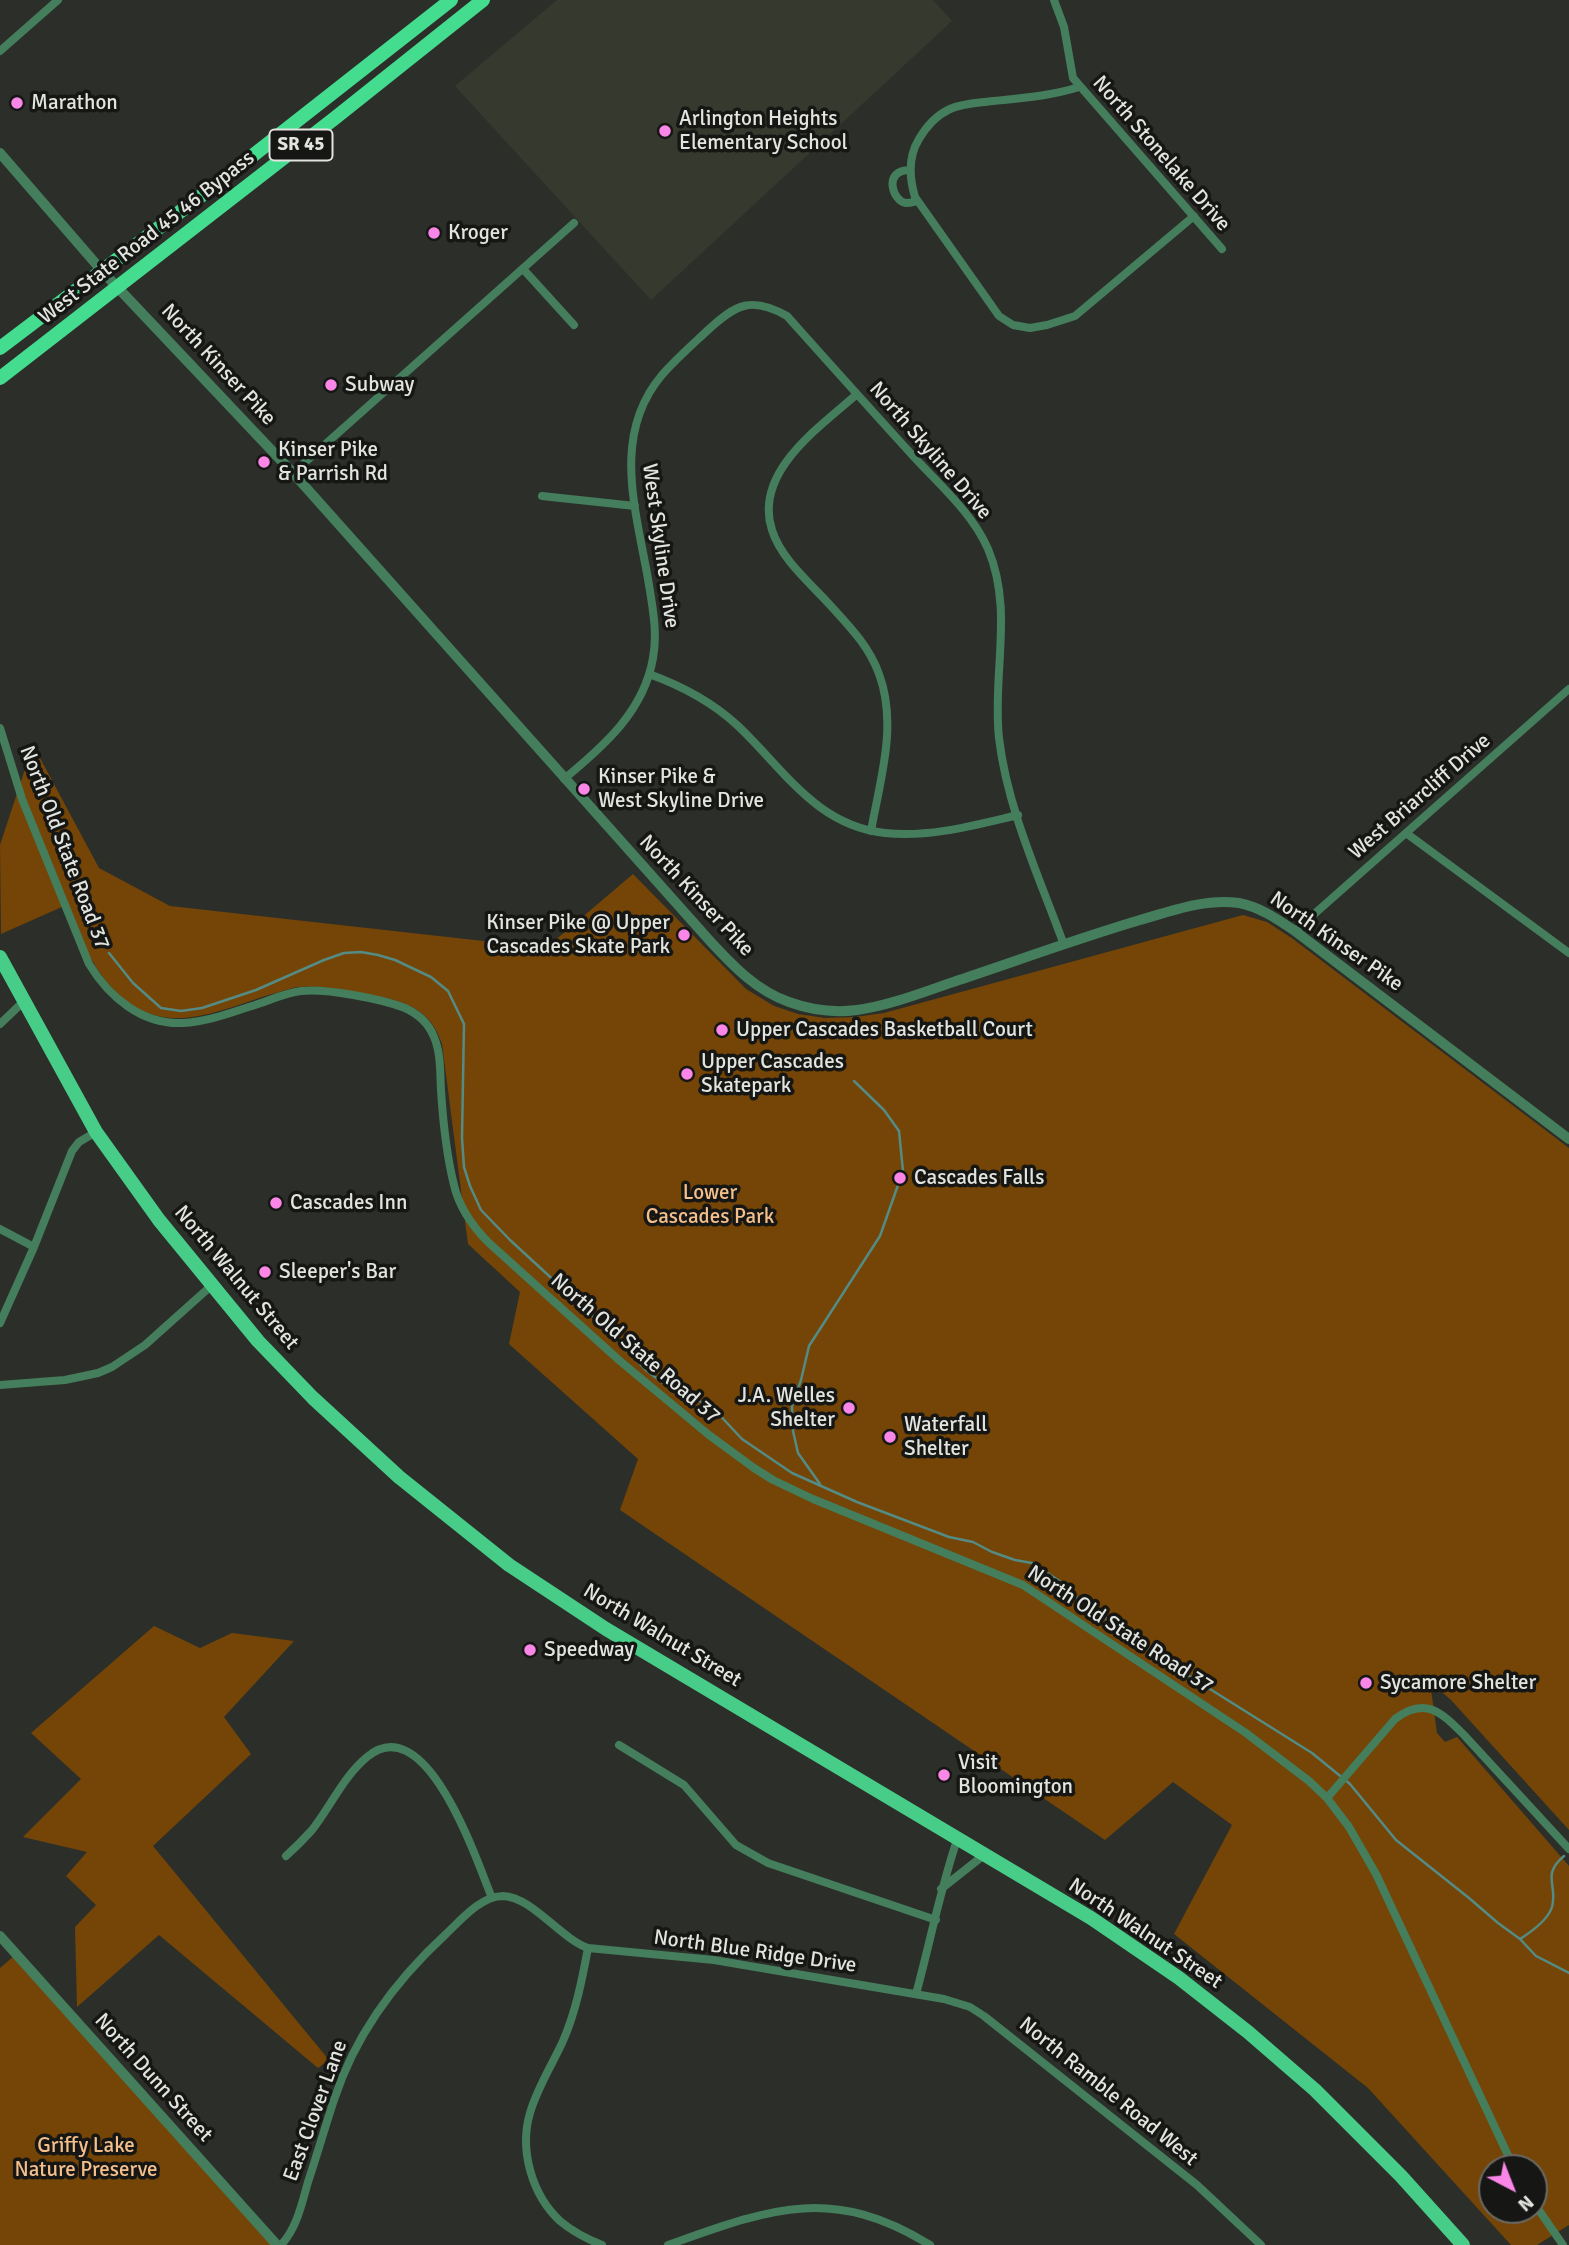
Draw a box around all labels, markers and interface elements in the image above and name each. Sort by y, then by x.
street label: North Stonelake Drive [1087,71,1235,237]
place label: Marathon [31,90,118,116]
marker: Marathon [9,95,25,111]
place label: Arlington Heights Elementary School [679,106,848,156]
marker: Arlington Heights Elementary School [657,123,673,139]
road number: SR 45 [270,130,332,160]
street label: West State Road 45 46 Bypass [34,146,260,330]
place label: Kroger [448,220,508,246]
marker: Kroger [426,225,442,241]
street label: North Kinser Pike [155,299,281,431]
place label: Subway [345,372,414,398]
marker: Subway [323,377,339,393]
street label: North Skyline Drive [863,377,997,525]
place label: Kinser Pike & Parrish Rd [278,437,388,487]
marker: Kinser Pike & Parrish Rd [256,454,272,470]
street label: West Skyline Drive [636,462,684,630]
street label: West Briarcliff Drive [1344,729,1496,865]
street label: North Old State Road 37 [13,743,115,953]
place label: Kinser Pike & West Skyline Drive [598,764,764,814]
marker: Kinser Pike & West Skyline Drive [576,781,592,797]
street label: North Kinser Pike [633,830,759,962]
street label: North Kinser Pike [1265,887,1407,997]
place label: Kinser Pike @ Upper Cascades Skate Park [486,910,670,960]
marker: Kinser Pike @ Upper Cascades Skate Park [676,927,692,943]
place label: Upper Cascades Basketball Court [736,1017,1033,1043]
marker: Upper Cascades Basketball Court [714,1022,730,1038]
place label: Upper Cascades Skatepark [701,1049,844,1099]
marker: Upper Cascades Skatepark [679,1066,695,1082]
place label: Cascades Falls [914,1165,1044,1191]
marker: Cascades Falls [892,1170,908,1186]
park label: Lower Cascades Park [646,1180,774,1230]
place label: Cascades Inn [290,1190,407,1216]
marker: Cascades Inn [268,1195,284,1211]
street label: North Walnut Street [168,1201,304,1355]
place label: Sleeper's Bar [279,1259,396,1285]
marker: Sleeper's Bar [257,1264,273,1280]
street label: North Old State Road 37 [545,1269,725,1429]
place label: J.A. Welles Shelter [738,1383,835,1433]
marker: J.A. Welles Shelter [841,1400,857,1416]
place label: Waterfall Shelter [904,1412,987,1462]
marker: Waterfall Shelter [882,1429,898,1445]
street label: North Old State Road 37 [1022,1561,1218,1699]
street label: North Walnut Street [578,1579,746,1693]
place label: Speedway [544,1637,634,1663]
marker: Speedway [522,1642,538,1658]
place label: Sycamore Shelter [1380,1670,1536,1696]
marker: Sycamore Shelter [1358,1675,1374,1691]
place label: Visit Bloomington [958,1750,1073,1800]
marker: Visit Bloomington [936,1767,952,1783]
street label: North Walnut Street [1063,1873,1227,1995]
street label: North Blue Ridge Drive [652,1925,858,1979]
street label: North Dunn Street [89,2009,217,2147]
street label: North Ramble Road West [1014,2012,1202,2172]
street label: East Clover Lane [279,2037,353,2185]
park label: Griffy Lake Nature Preserve [14,2133,158,2183]
north arrow [1478,2154,1548,2224]
text: N [1513,2190,1539,2216]

